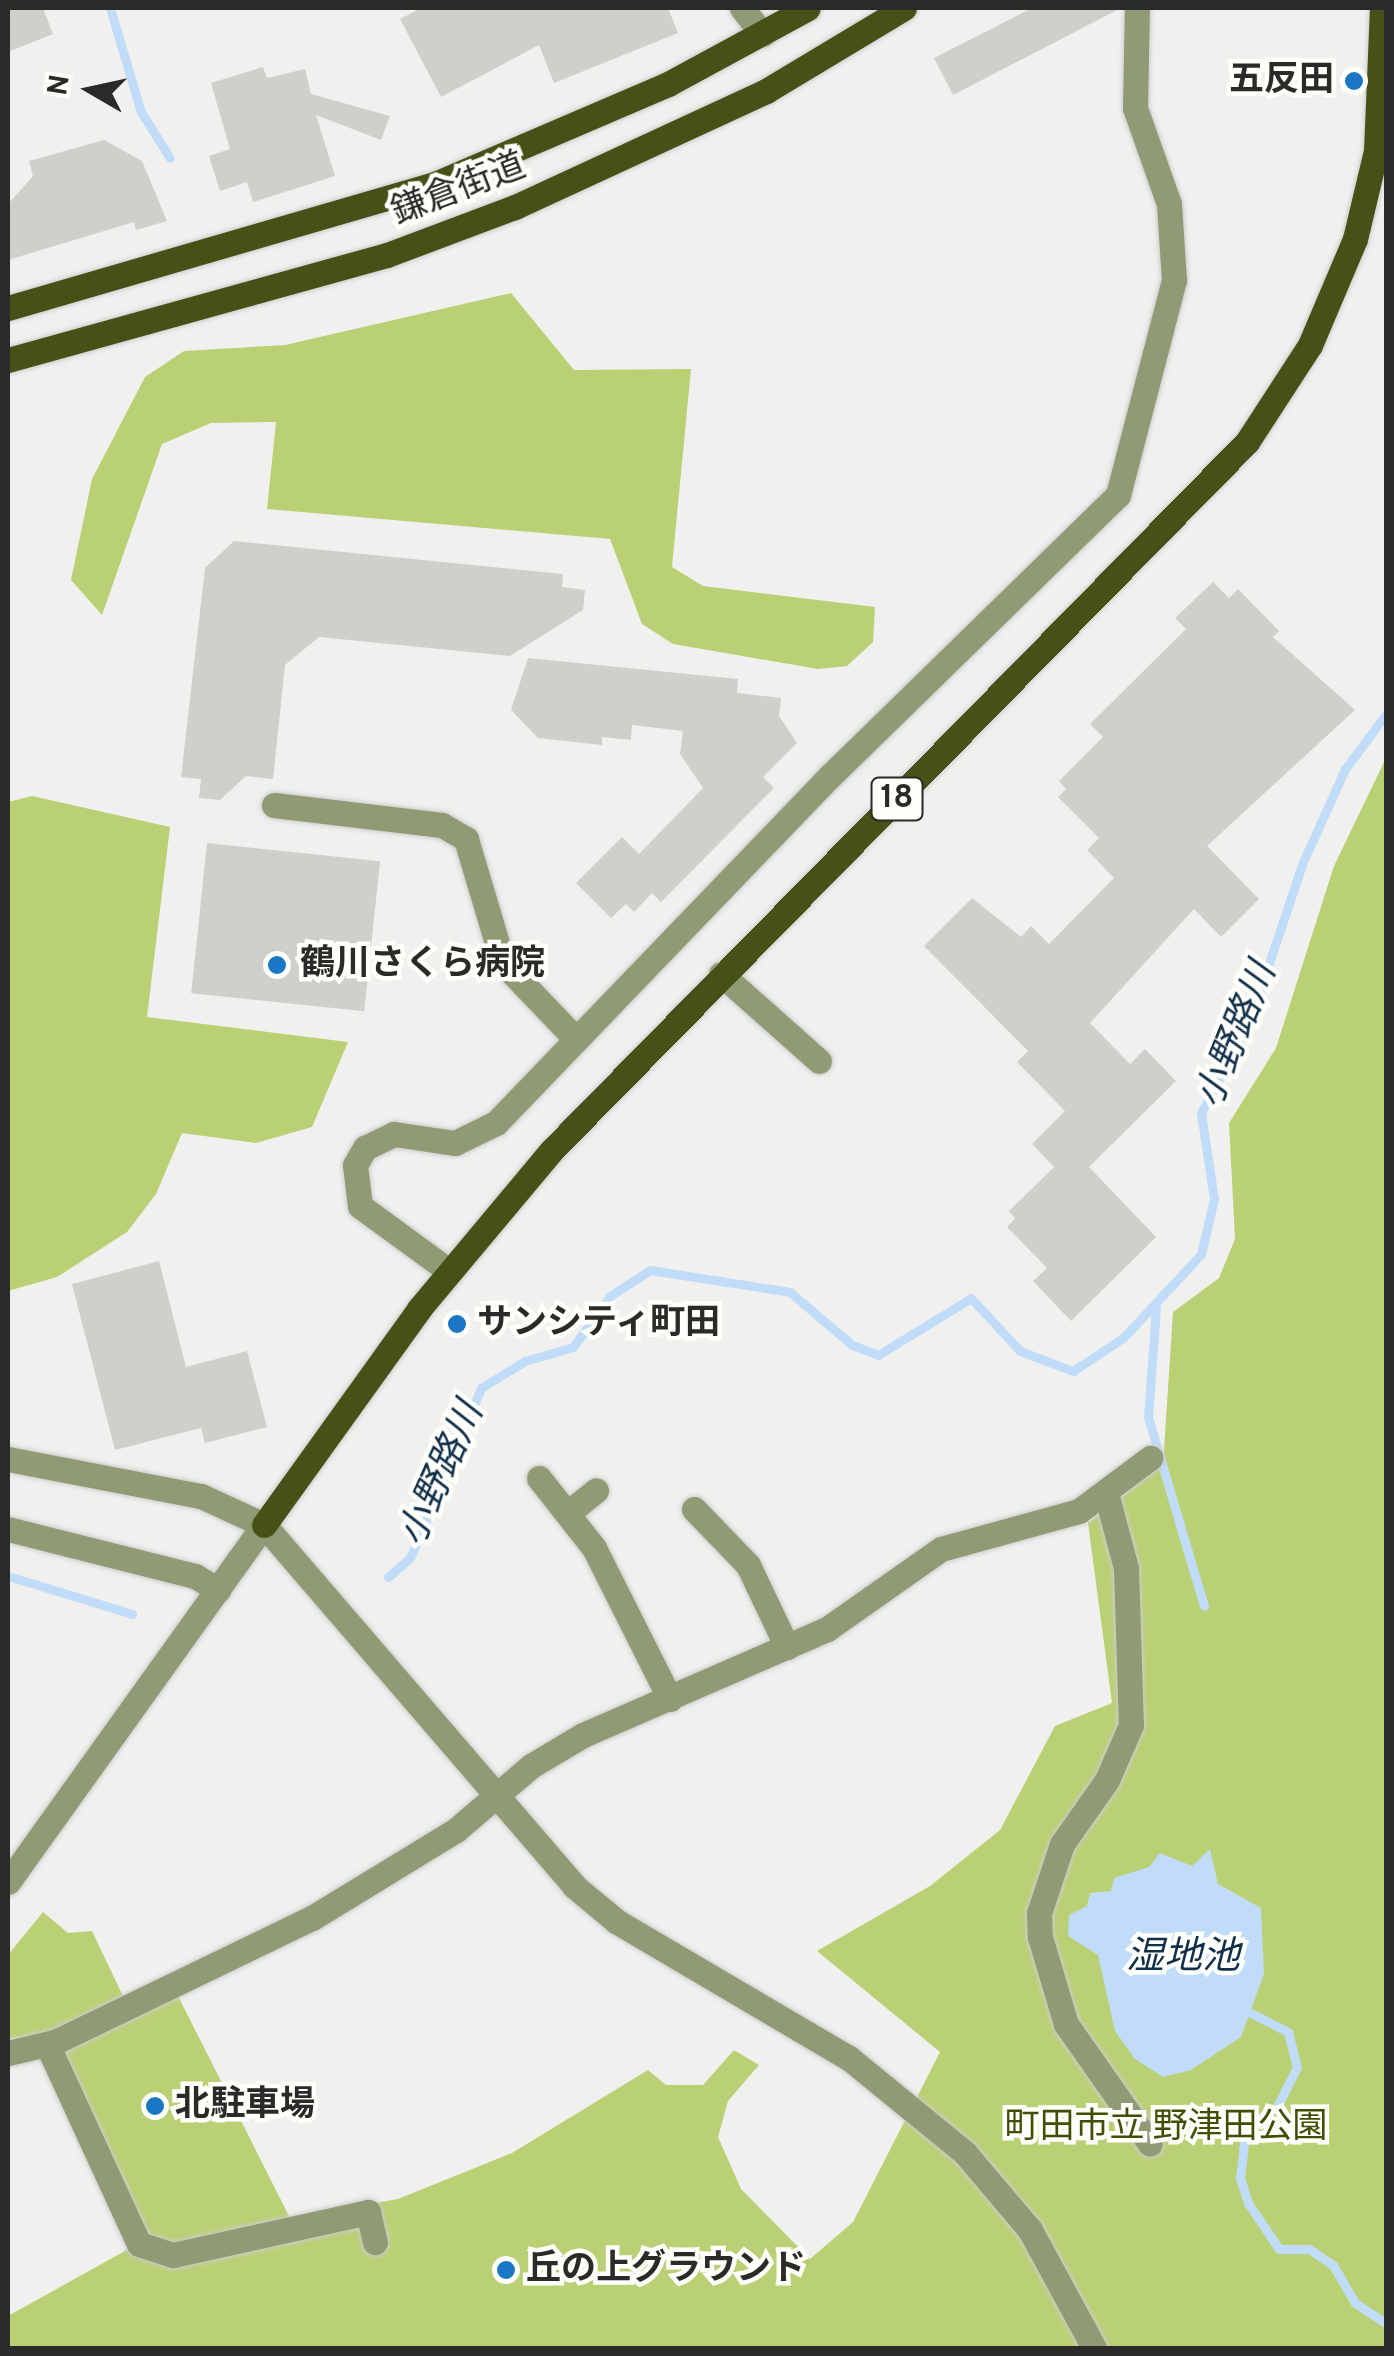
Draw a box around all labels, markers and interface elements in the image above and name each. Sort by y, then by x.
north arrow [40,40,140,140]
place label: 五反田 [1229,60,1334,102]
marker: 五反田 [1343,70,1365,92]
text: N [41,73,80,98]
street label: 鎌倉街道 [386,145,532,235]
road number: 18 [870,772,924,826]
place label: 鶴川さくら病院 [300,944,545,986]
marker: 鶴川さくら病院 [264,952,290,978]
water label: 小野路川 [1188,957,1288,1115]
place label: サンシティ町田 [477,1303,722,1345]
marker: サンシティ町田 [446,1313,468,1335]
water label: 小野路川 [391,1396,495,1554]
water label: 湿地池 [1126,1936,1240,1982]
place label: 北駐車場 [175,2085,315,2127]
marker: 北駐車場 [144,2095,166,2117]
park label: 町田市立 野津田公園 [1004,2107,1328,2149]
place label: 丘の上グラウンド [526,2249,806,2291]
marker: 丘の上グラウンド [495,2259,517,2281]

